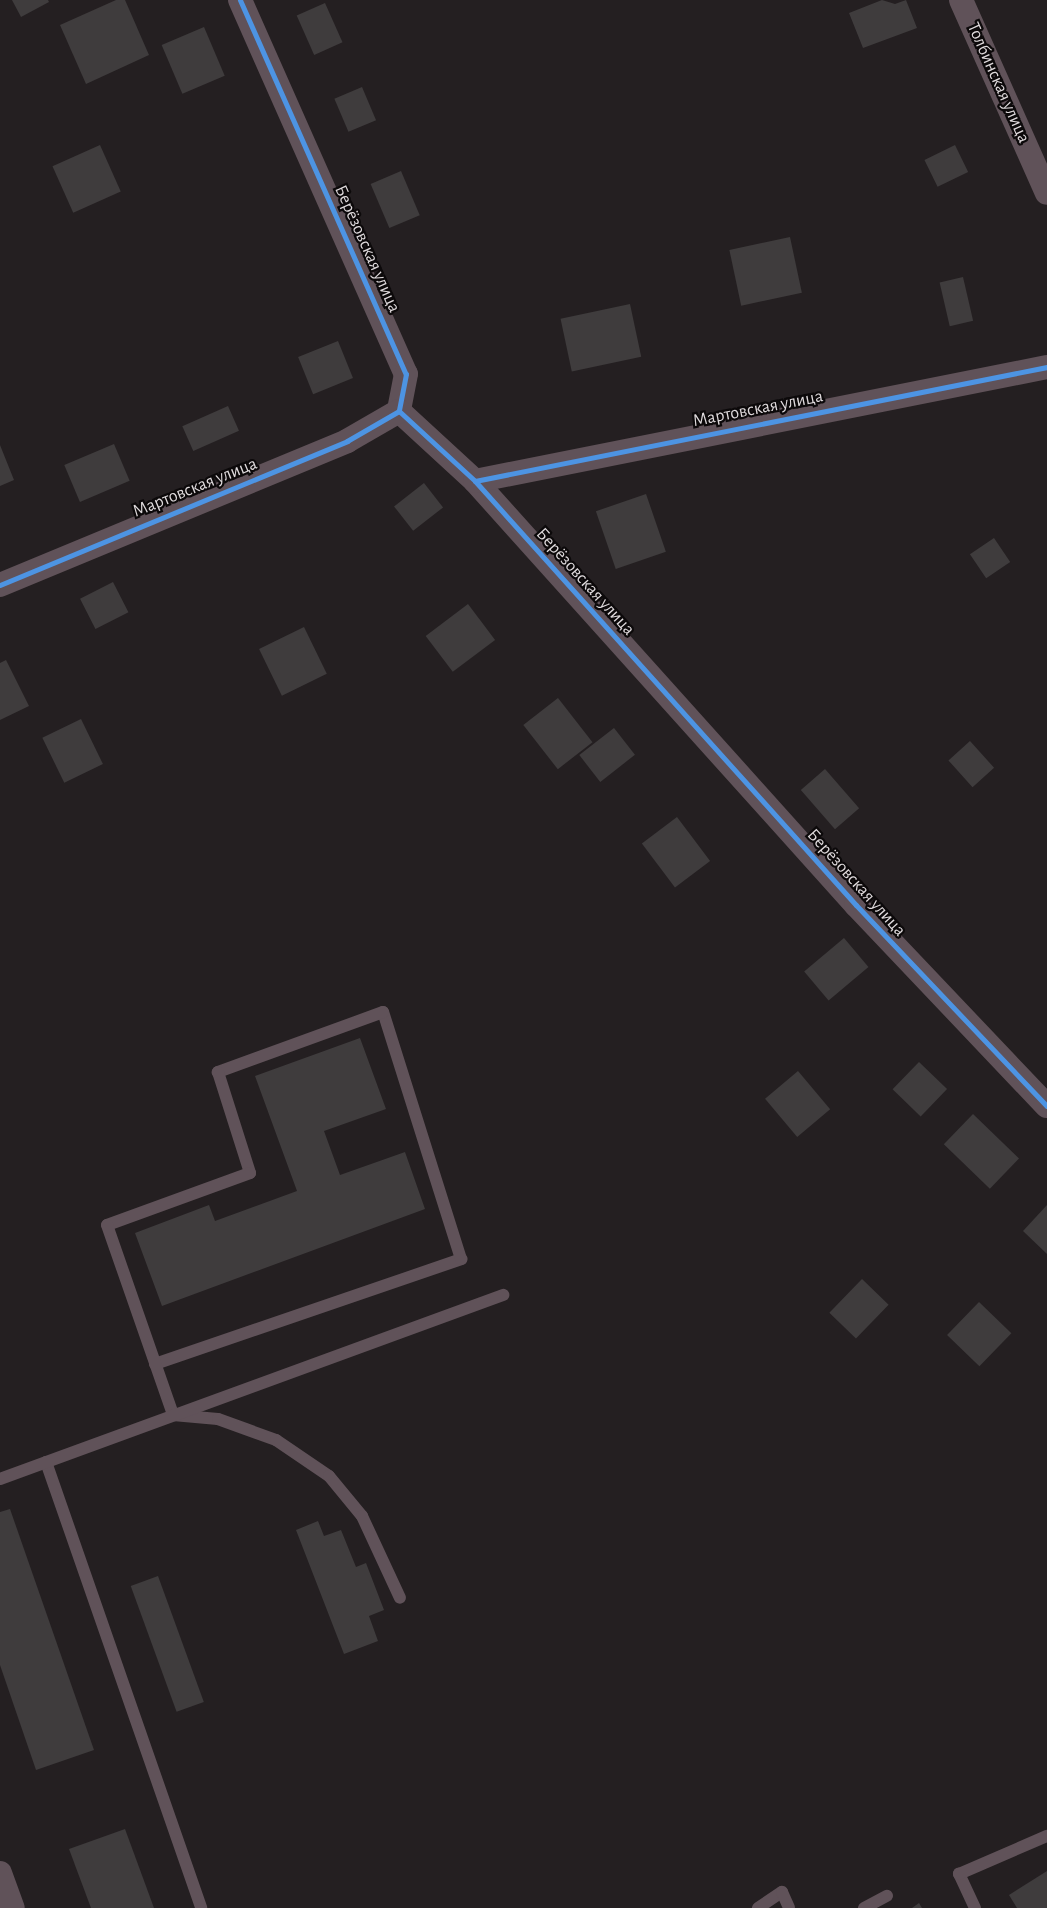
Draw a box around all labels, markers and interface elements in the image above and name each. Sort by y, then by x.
street label: Толбинская улица [962,20,1034,146]
street label: Берёзовская улица [329,182,405,316]
street label: Мартовская улица [691,386,825,432]
street label: Мартовская улица [130,453,260,523]
street label: Берёзовская улица [531,524,639,640]
street label: Берёзовская улица [802,825,910,941]

